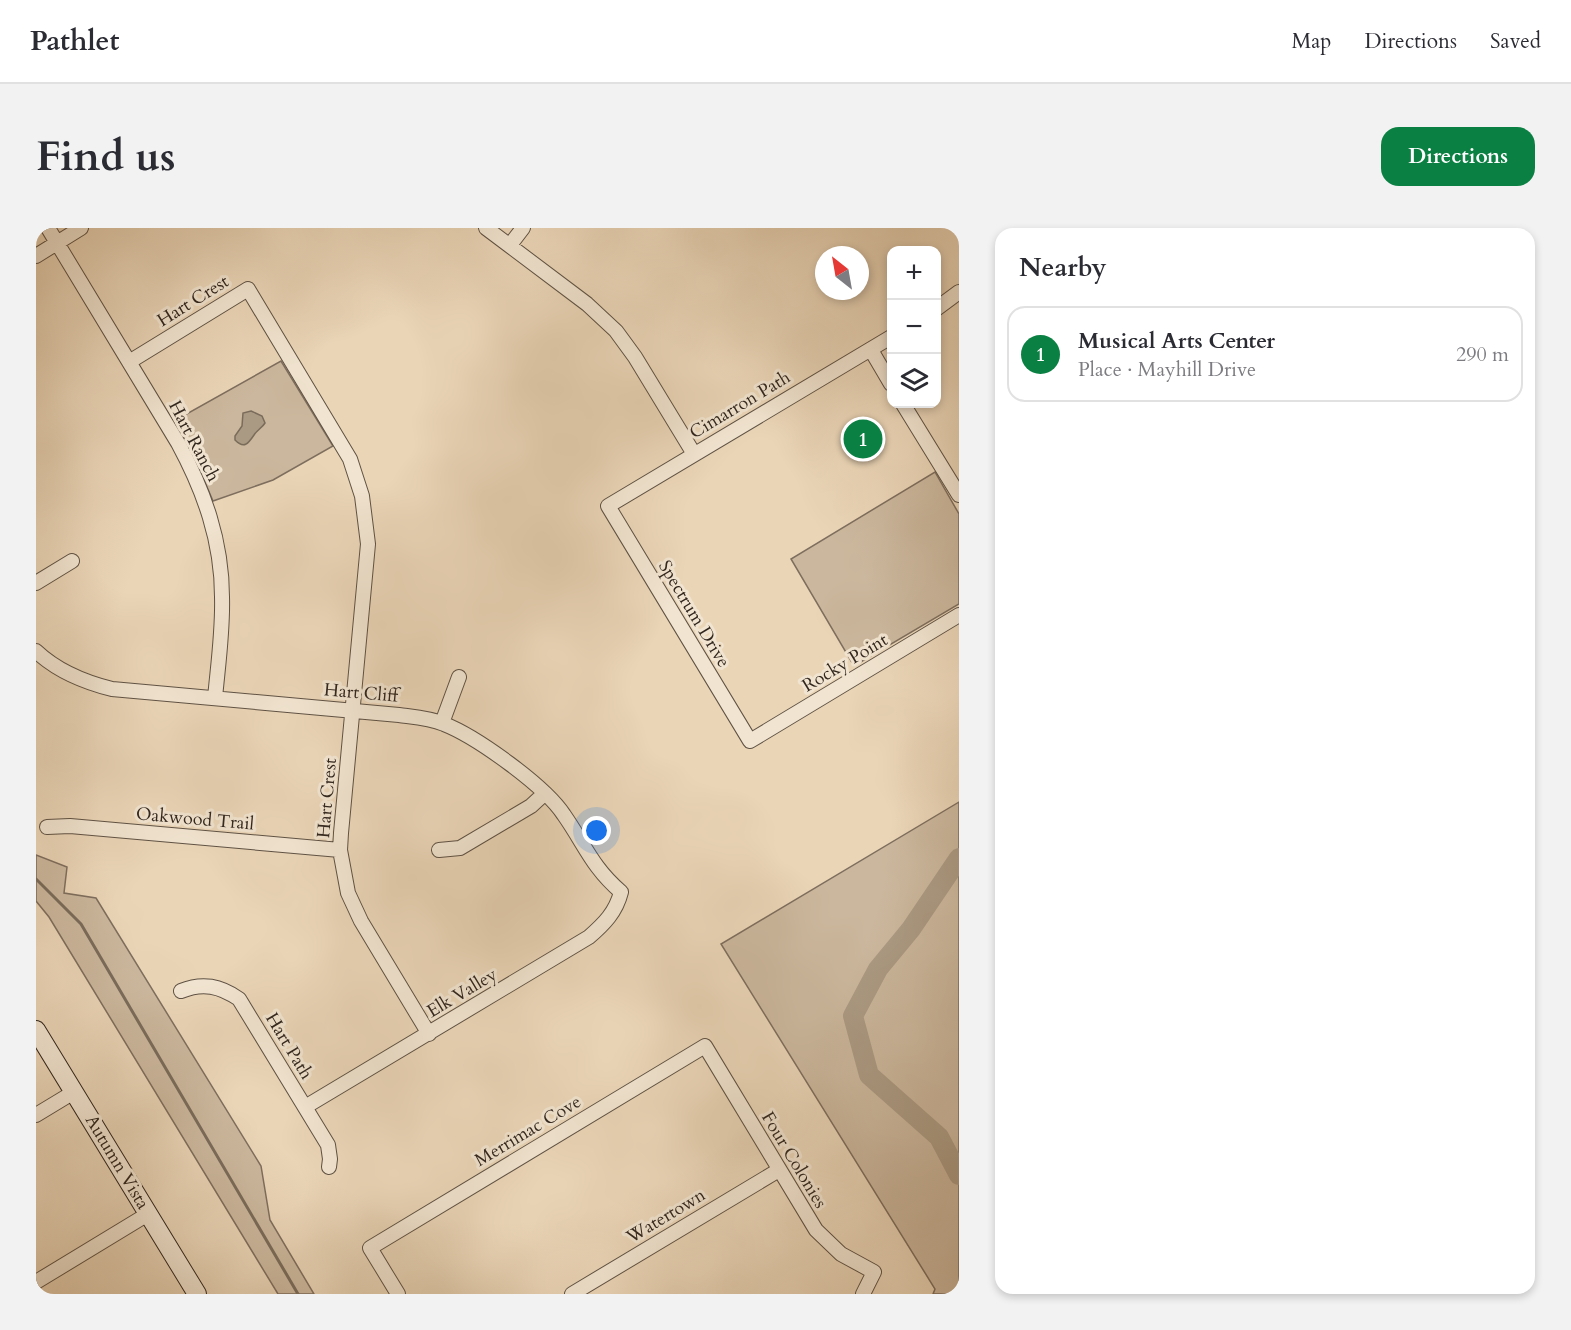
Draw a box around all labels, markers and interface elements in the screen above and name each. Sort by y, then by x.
text: Pathlet [30,22,119,60]
text: Map [1291,27,1331,56]
text: Directions [1364,27,1457,56]
text: Saved [1490,27,1541,56]
button: Directions [1381,127,1535,186]
text: Find us [36,128,176,185]
north arrow [815,246,869,300]
map controls [887,246,941,408]
button: + [887,246,941,300]
text: Nearby [1019,250,1107,285]
street label: Hart Crest [152,269,234,333]
button: − [887,300,941,354]
text: Musical Arts Center [1078,326,1275,356]
text: 1 [1035,341,1046,368]
text: 290 m [1456,341,1509,368]
button: layers [887,354,941,408]
text: Place · Mayhill Drive [1078,356,1256,383]
street label: Cimarron Path [685,365,795,445]
street label: Hart Ranch [162,396,226,486]
pin: 1 [844,416,882,462]
street label: Spectrum Drive [652,556,736,672]
street label: Rocky Point [798,627,893,698]
street label: Hart Cliff [323,677,402,709]
street label: Hart Crest [311,757,343,839]
street label: Oakwood Trail [135,801,256,837]
your location [582,816,611,845]
street label: Elk Valley [422,962,502,1024]
street label: Hart Path [259,1008,319,1084]
street label: Merrimac Cove [470,1089,586,1173]
street label: Four Colonies [755,1107,833,1213]
street label: Autumn Vista [79,1110,155,1214]
street label: Watertown [621,1182,711,1250]

